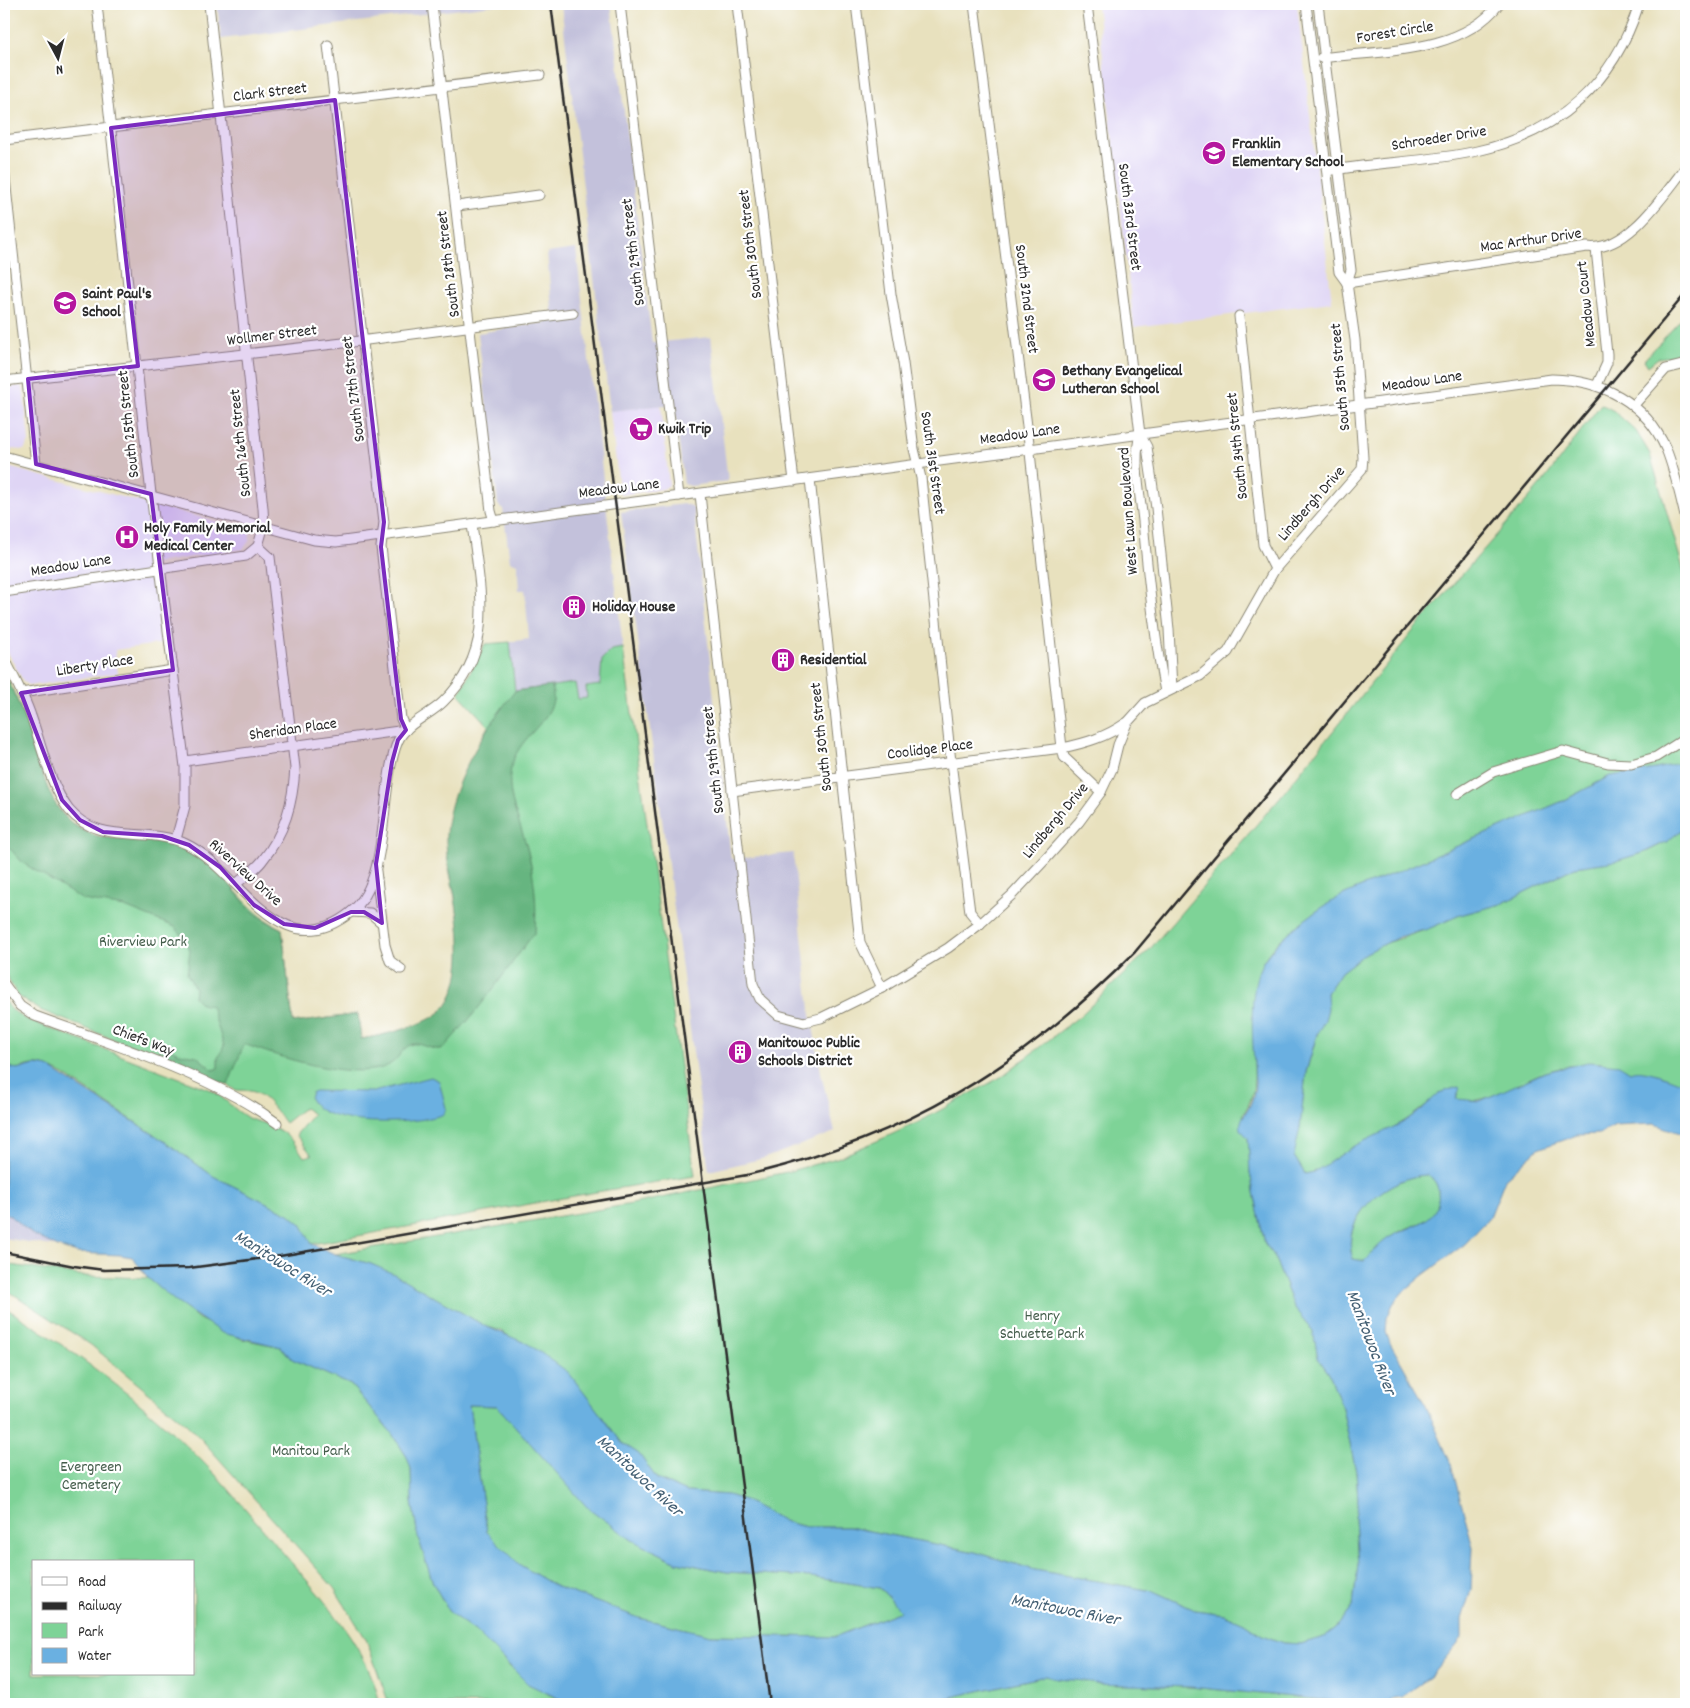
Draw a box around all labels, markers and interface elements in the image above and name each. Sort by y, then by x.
street label: Forest Circle [1355,16,1435,50]
north arrow [32,32,82,82]
text: N [55,59,64,79]
street label: Clark Street [232,77,308,109]
street label: Schroeder Drive [1390,120,1488,158]
place label: Franklin Elementary School [1232,133,1344,174]
school or university icon: Franklin Elementary School [1201,140,1227,166]
street label: South 33rd Street [1111,162,1147,272]
street label: South 30th Street [733,188,769,300]
street label: South 29th Street [616,197,652,307]
street label: South 28th Street [431,209,467,319]
street label: Mac Arthur Drive [1479,222,1583,260]
street label: South 32nd Street [1008,243,1044,355]
street label: Meadow Court [1571,260,1603,348]
place label: Saint Paul's School [82,283,152,324]
school or university icon: Saint Paul's School [52,290,78,316]
street label: Wollmer Street [226,319,318,353]
street label: South 35th Street [1325,322,1357,432]
street label: South 27th Street [336,334,372,443]
place label: Bethany Evangelical Lutheran School [1062,360,1182,401]
street label: Meadow Lane [1380,365,1464,399]
school or university icon: Bethany Evangelical Lutheran School [1031,367,1057,393]
street label: South 25th Street [112,369,146,479]
street label: South 26th Street [224,388,258,498]
street label: South 34th Street [1221,391,1255,501]
street label: South 31st Street [913,410,951,516]
supermarket icon: Kwik Trip [628,416,654,442]
place label: Kwik Trip [658,418,712,441]
street label: Meadow Lane [978,418,1062,452]
street label: West Lawn Boulevard [1113,446,1145,576]
street label: Lindbergh Drive [1273,461,1351,547]
street label: Meadow Lane [577,473,661,505]
place label: Holy Family Memorial Medical Center [144,517,271,558]
hospital icon: Holy Family Memorial Medical Center [114,524,140,550]
street label: Meadow Lane [29,548,113,584]
building icon: Holiday House [561,594,587,620]
place label: Holiday House [592,596,675,619]
building icon: Residential [770,647,796,673]
street label: Liberty Place [55,649,135,683]
place label: Residential [800,649,867,672]
street label: South 30th Street [805,681,839,793]
street label: South 29th Street [697,705,731,815]
street label: Sheridan Place [248,712,338,748]
street label: Coolidge Place [886,733,974,767]
street label: Lindbergh Drive [1017,778,1095,864]
street label: Riverview Drive [203,834,287,912]
park label: Riverview Park [99,931,187,954]
street label: Chiefs Way [109,1019,178,1063]
place label: Manitowoc Public Schools District [758,1032,861,1073]
building icon: Manitowoc Public Schools District [727,1039,753,1065]
water label: Manitowoc River [229,1225,337,1306]
water label: Manitowoc River [1339,1287,1402,1401]
park label: Henry Schuette Park [1000,1305,1084,1346]
water label: Manitowoc River [590,1430,690,1525]
park label: Manitou Park [272,1440,350,1463]
park label: Evergreen Cemetery [60,1456,122,1497]
legend [32,1560,195,1676]
text: Road [78,1572,106,1594]
water label: Manitowoc River [1008,1588,1124,1634]
text: Railway [78,1596,122,1618]
text: Park [78,1622,104,1644]
text: Water [78,1646,112,1668]

